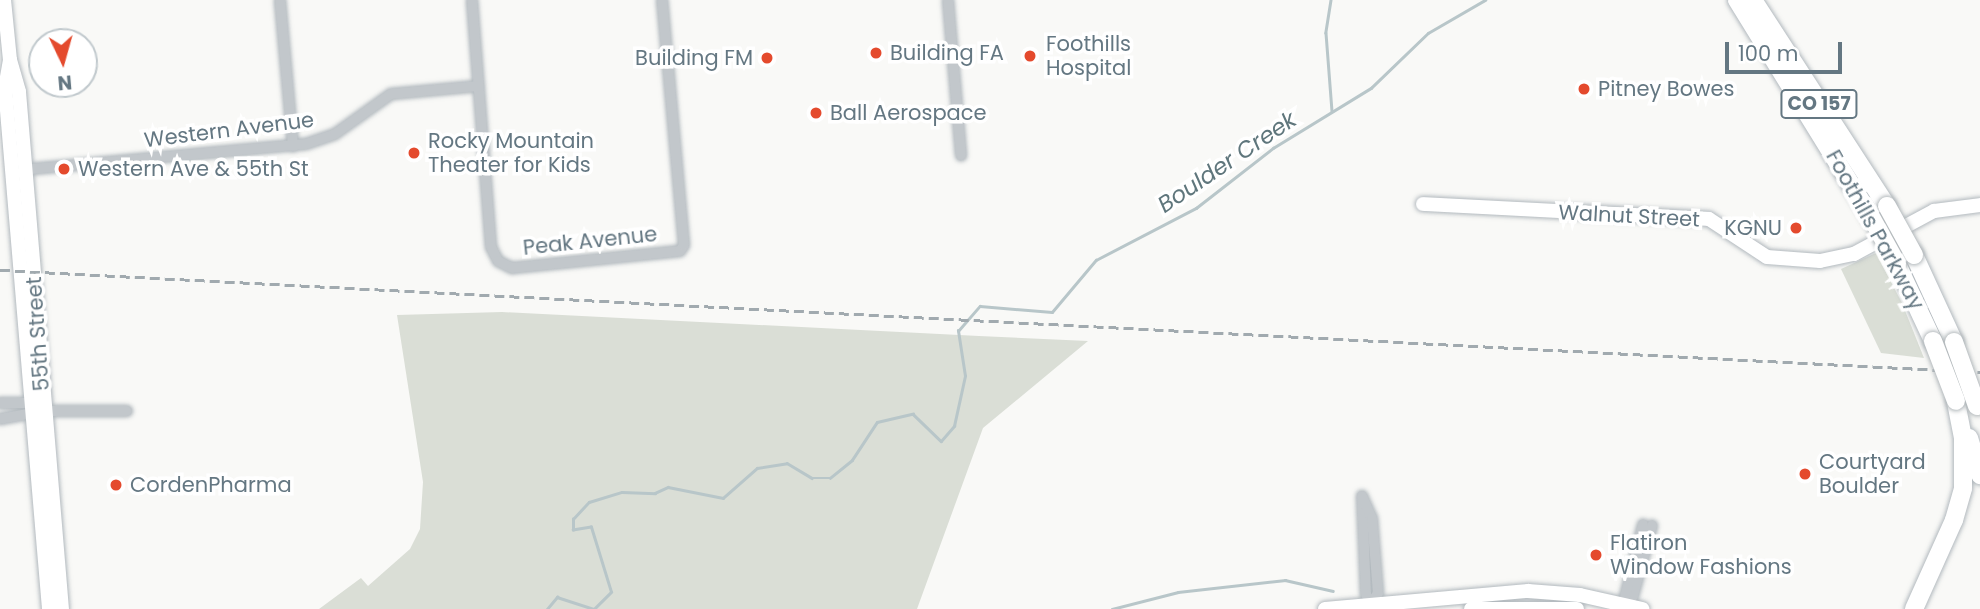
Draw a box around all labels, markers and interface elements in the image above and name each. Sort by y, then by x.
north arrow [28,28,98,98]
scale bar [1728,28,1845,72]
place label: Foothills Hospital [1046,31,1131,81]
text: 100 m [1738,39,1798,68]
place label: Building FA [890,40,1004,66]
place label: Building FM [635,45,753,71]
marker: Building FA [868,45,884,61]
marker: Foothills Hospital [1020,46,1040,66]
marker: Building FM [759,50,775,66]
text: N [56,68,73,96]
place label: Pitney Bowes [1598,76,1734,102]
marker: Pitney Bowes [1576,81,1592,97]
road number: CO 157 [1779,88,1859,120]
place label: Ball Aerospace [830,100,987,126]
marker: Ball Aerospace [808,105,824,121]
water label: Boulder Creek [1152,106,1302,218]
street label: Western Avenue [143,107,315,153]
place label: Rocky Mountain Theater for Kids [428,128,594,178]
marker: Rocky Mountain Theater for Kids [406,145,422,161]
street label: Foothills Parkway [1821,146,1929,314]
place label: Western Ave & 55th St [78,156,309,182]
marker: Western Ave & 55th St [56,161,72,177]
street label: Walnut Street [1558,200,1700,232]
place label: KGNU [1724,215,1782,241]
marker: KGNU [1788,220,1804,236]
street label: Peak Avenue [522,221,658,261]
street label: 55th Street [21,276,55,392]
place label: Courtyard Boulder [1819,449,1926,499]
marker: Courtyard Boulder [1797,466,1813,482]
place label: CordenPharma [130,472,292,498]
marker: CordenPharma [108,477,124,493]
place label: Flatiron Window Fashions [1610,530,1792,580]
marker: Flatiron Window Fashions [1588,547,1604,563]

